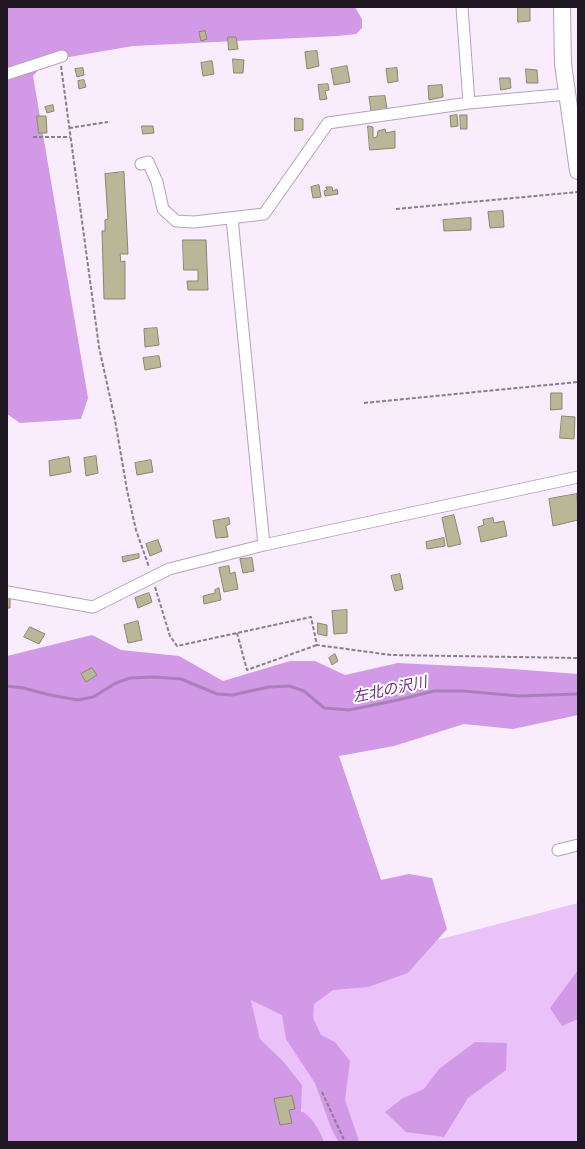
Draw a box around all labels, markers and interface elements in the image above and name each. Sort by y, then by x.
water label: 左北の沢川 [351,673,429,707]

